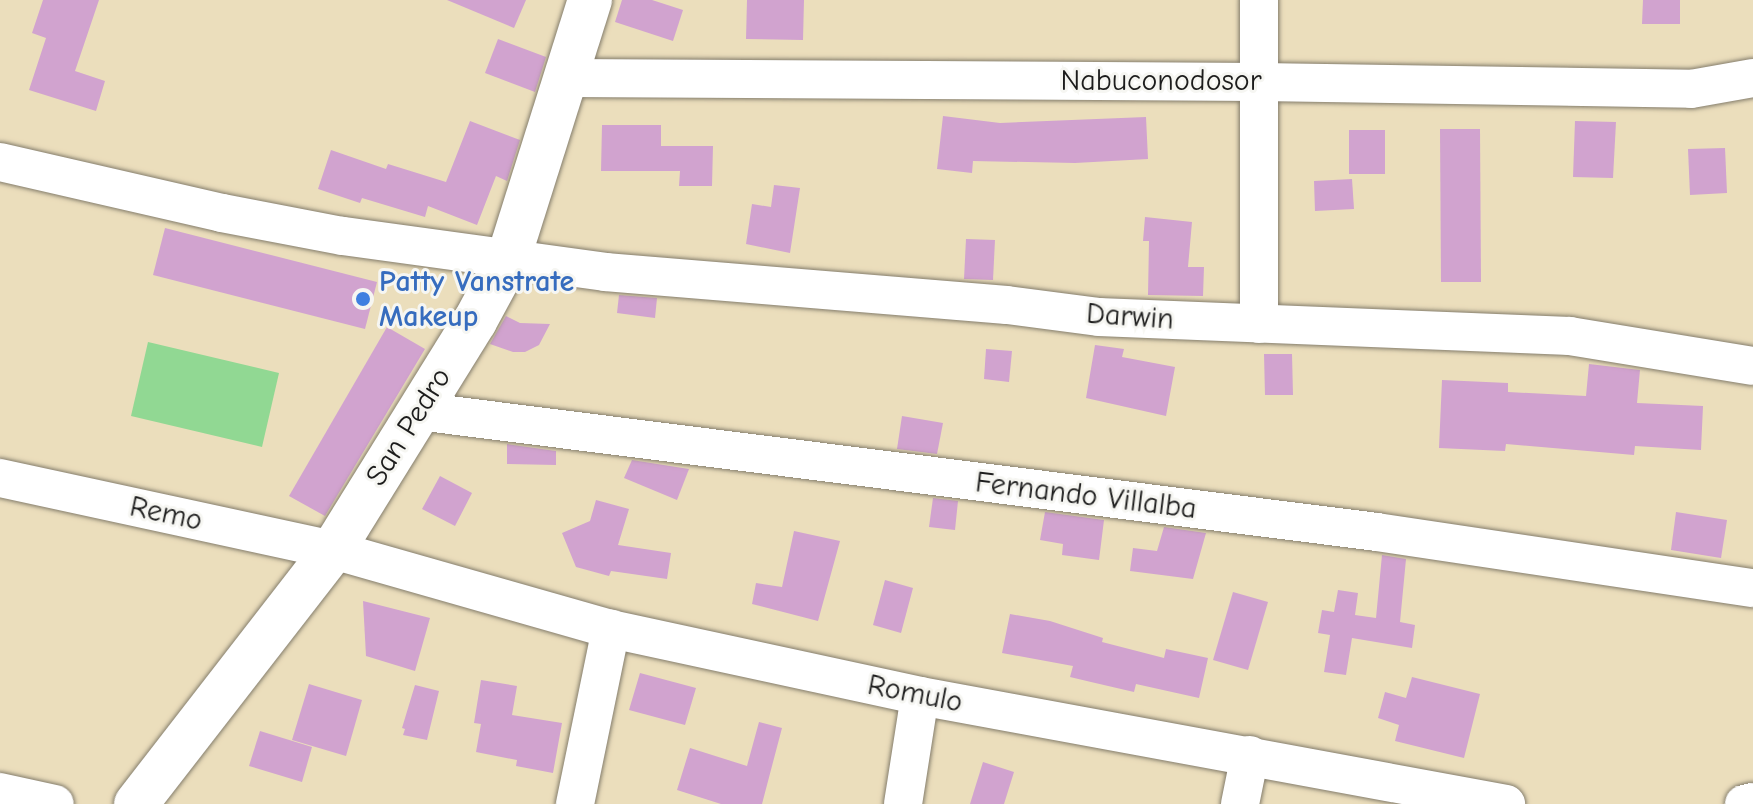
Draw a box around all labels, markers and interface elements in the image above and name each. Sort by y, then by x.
street label: Nabuconodosor [1060,63,1262,99]
place label: Patty Vanstrate Makeup [379,264,574,334]
marker: Patty Vanstrate Makeup [354,290,372,308]
street label: Darwin [1085,296,1175,338]
street label: San Pedro [359,361,459,493]
street label: Fernando Villalba [973,465,1199,527]
street label: Remo [126,489,206,539]
street label: Romulo [864,667,966,721]

